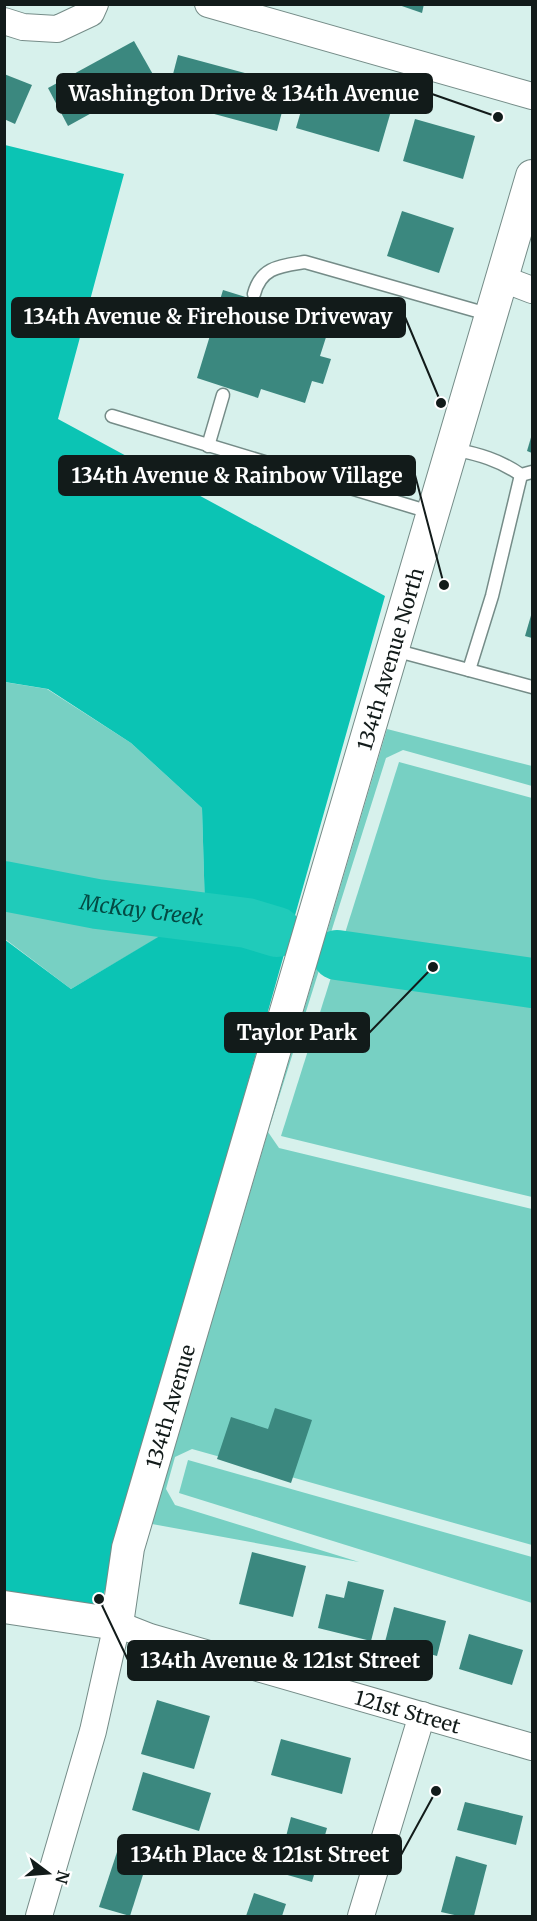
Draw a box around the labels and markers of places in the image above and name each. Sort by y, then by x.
callout: Washington Drive & 134th Avenue [57,74,432,113]
callout: 134th Avenue & Firehouse Driveway [12,298,405,337]
callout: 134th Avenue & Rainbow Village [59,456,415,495]
callout: Taylor Park [225,1013,369,1052]
callout: 134th Avenue & 121st Street [128,1641,432,1680]
callout: 134th Place & 121st Street [118,1835,401,1874]

